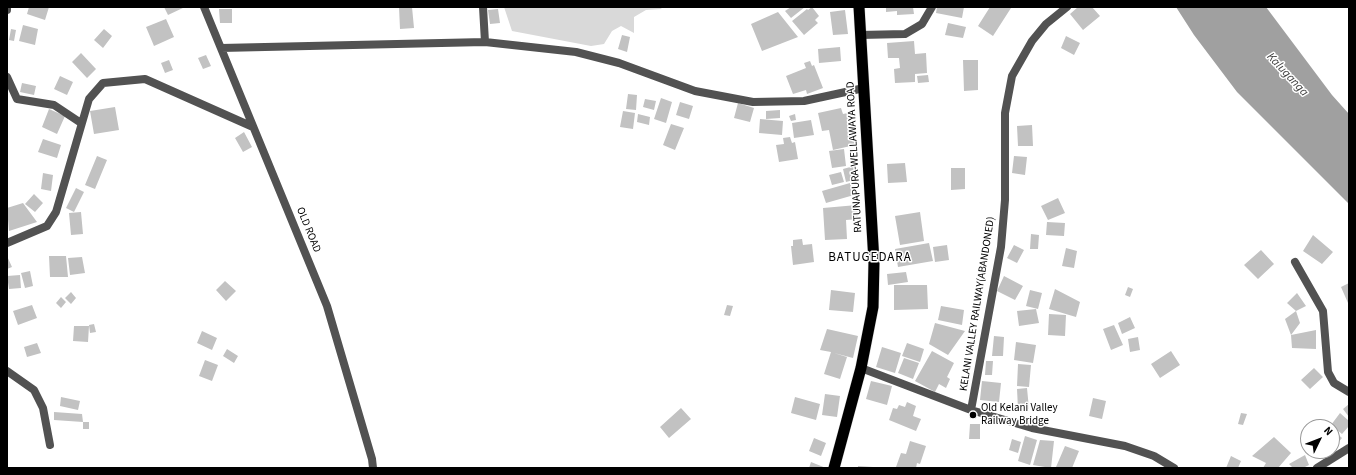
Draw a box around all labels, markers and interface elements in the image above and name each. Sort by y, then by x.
water label: Kaluganga [1263,50,1311,100]
street label: RATUNAPURA-WELLAWAYA ROAD [844,81,866,233]
street label: OLD ROAD [293,205,323,255]
street label: KELANI VALLEY RAILWAY(ABANDONED) [958,216,998,392]
district label: BATUGEDARA [828,250,912,266]
place label: Old Kelani Valley Railway Bridge [981,402,1058,428]
marker: Old Kelani Valley Railway Bridge [968,410,978,420]
north arrow [1300,419,1340,459]
text: N [1320,423,1336,439]

